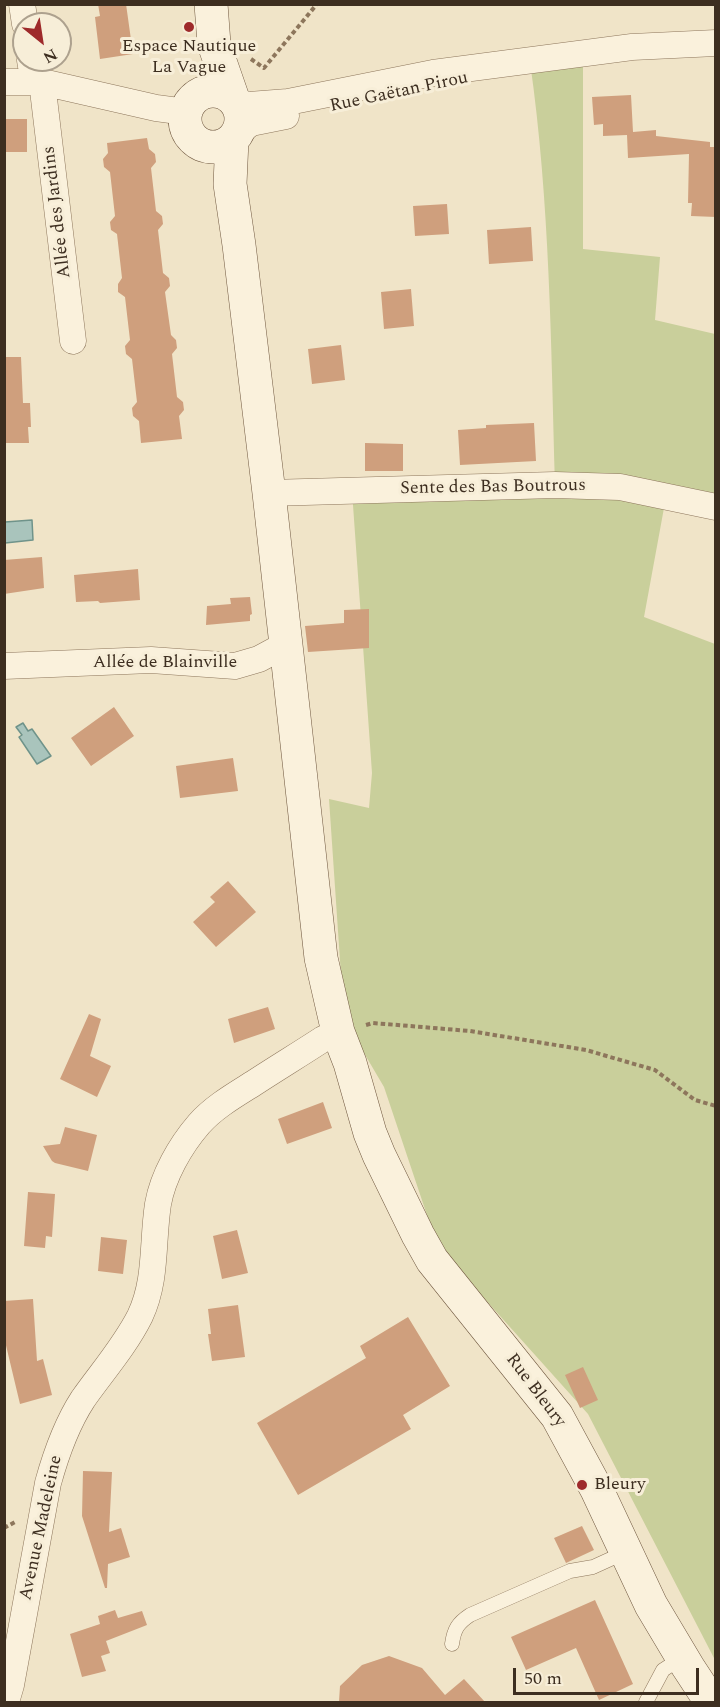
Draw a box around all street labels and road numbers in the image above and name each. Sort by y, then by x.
street label: Rue Gaëtan Pirou [328,68,470,118]
street label: Allée des Jardins [39,145,77,279]
street label: Sente des Bas Boutrous [400,476,586,500]
street label: Allée de Blainville [93,652,237,674]
street label: Rue Bleury [500,1350,570,1432]
street label: Avenue Madeleine [16,1454,68,1602]

